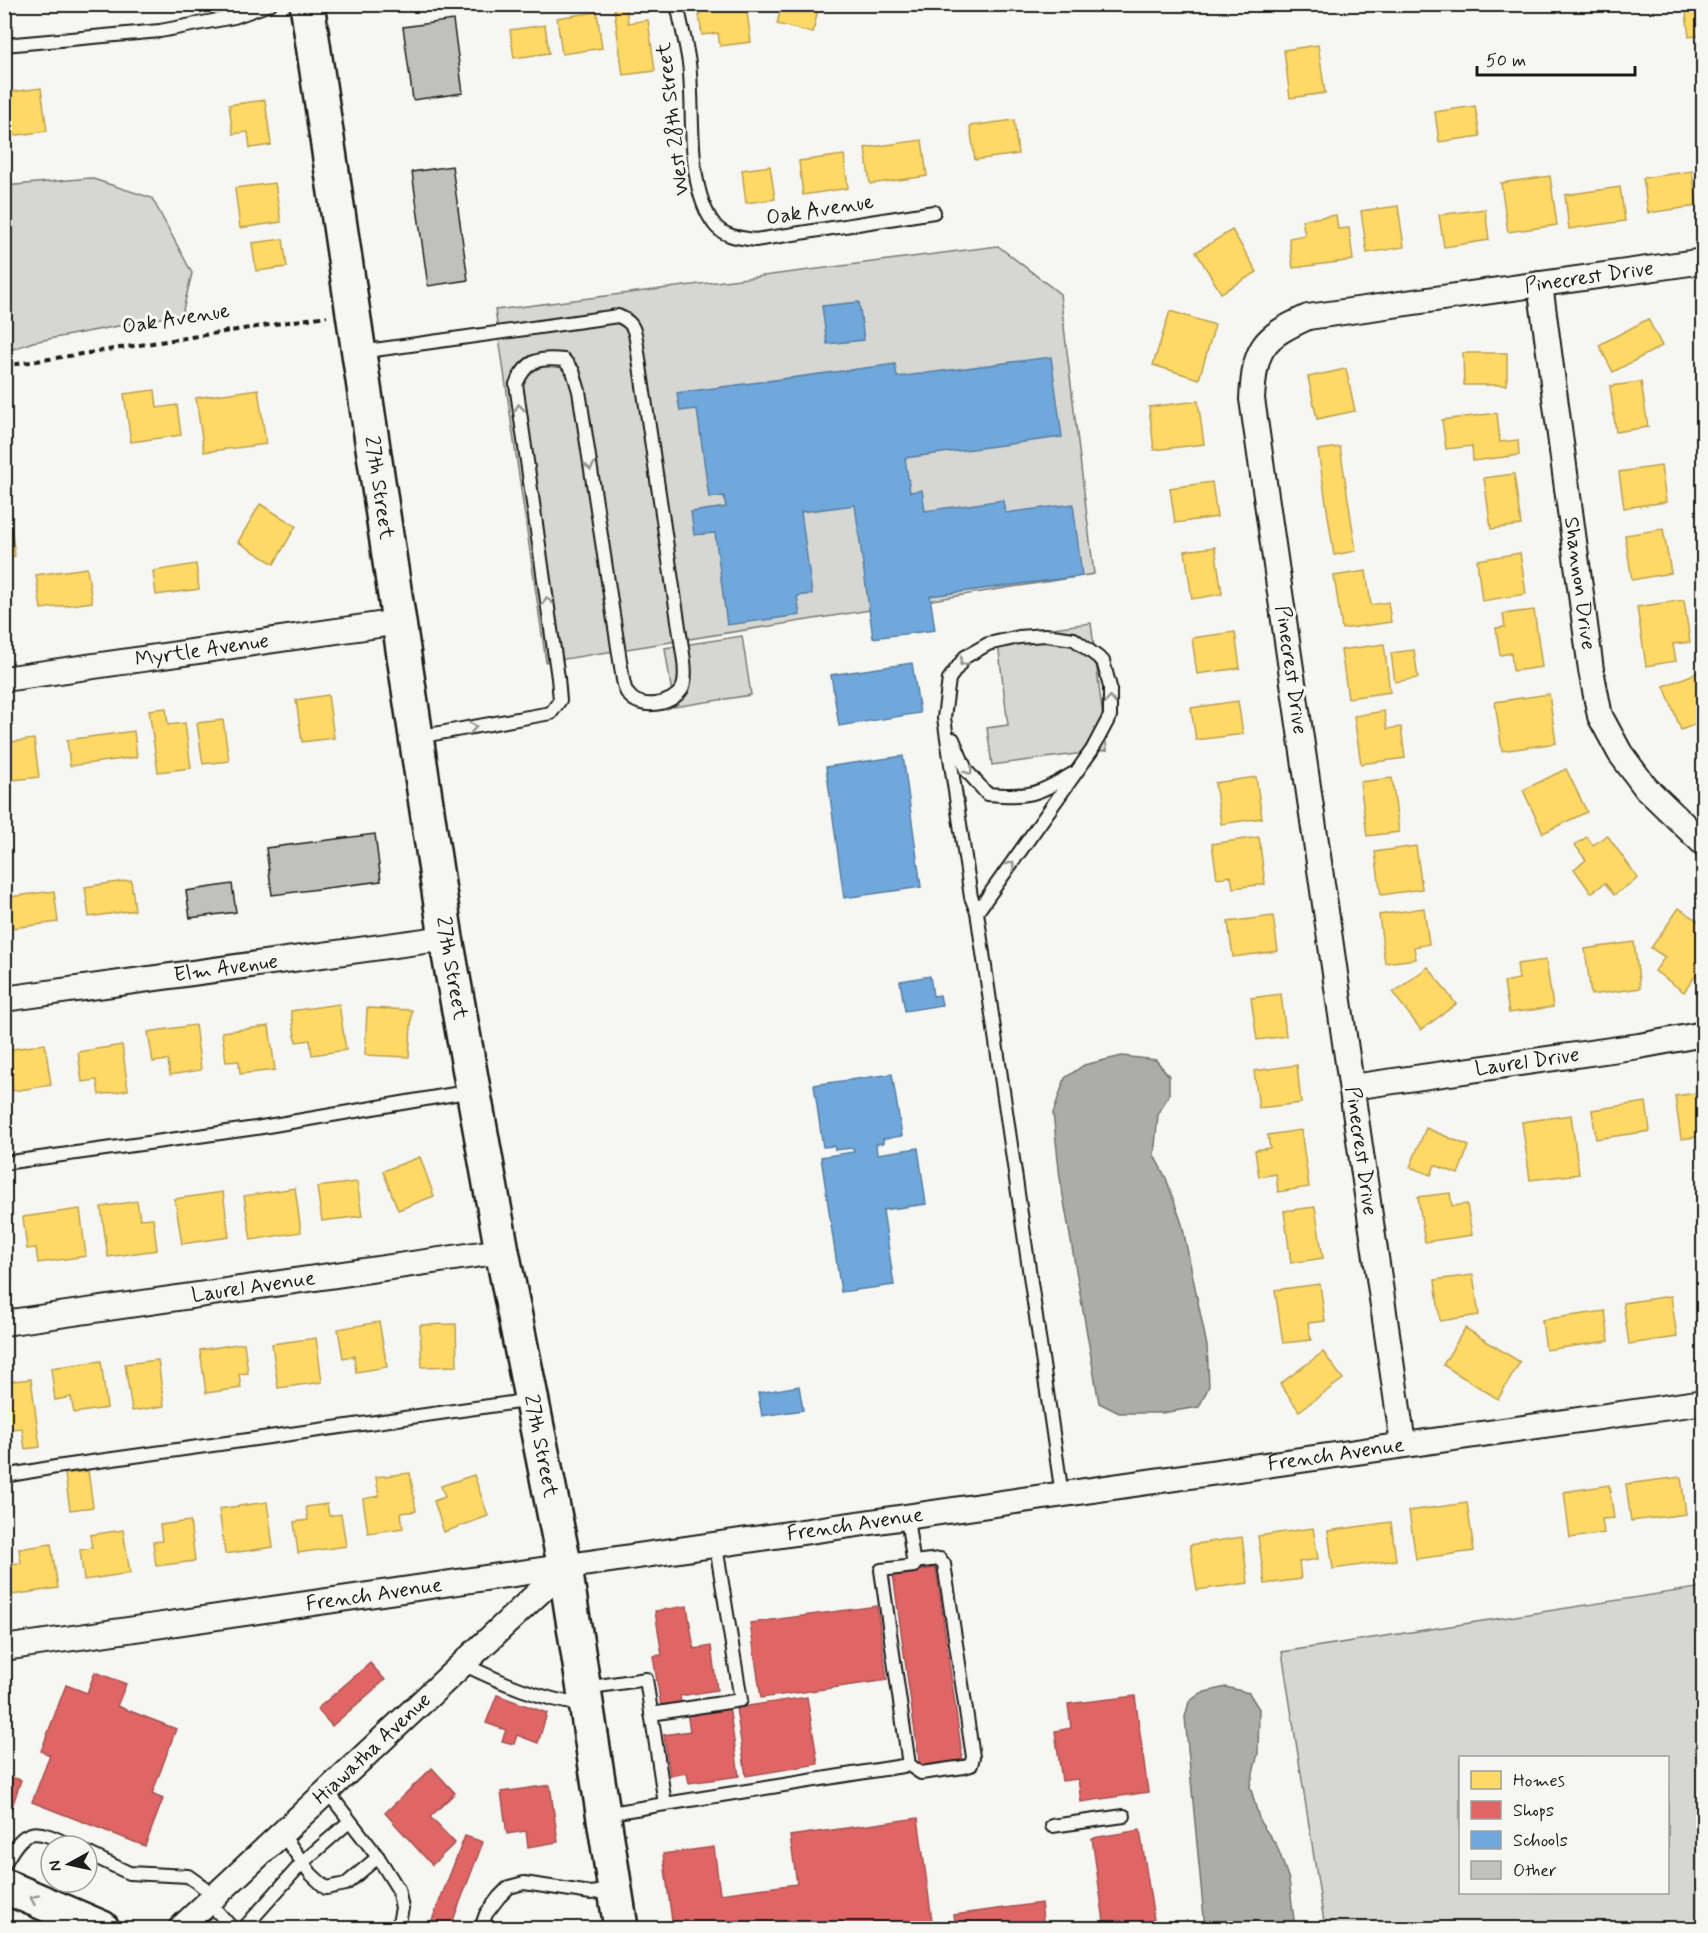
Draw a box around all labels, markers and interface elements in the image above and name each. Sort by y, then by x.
scale bar [1477,39,1634,77]
street label: West 28th Street [650,40,696,197]
text: 50 m [1486,49,1526,73]
street label: Oak Avenue [764,188,876,232]
street label: Pinecrest Drive [1523,254,1655,300]
street label: Oak Avenue [120,297,232,341]
one-way arrow [513,403,525,412]
street label: 27th Street [357,434,401,542]
one-way arrow [584,462,596,471]
street label: Shannon Drive [1557,515,1602,652]
one-way arrow [541,596,553,605]
street label: Pinecrest Drive [1268,604,1314,736]
street label: Myrtle Avenue [133,627,271,674]
one-way arrow [959,655,970,665]
one-way arrow [1104,695,1116,704]
one-way arrow [468,721,478,734]
one-way arrow [961,765,972,776]
one-way arrow [1004,860,1015,871]
street label: 27th Street [429,915,474,1023]
street label: Elm Avenue [172,947,280,989]
street label: Laurel Drive [1473,1041,1581,1083]
street label: Pinecrest Drive [1338,1085,1384,1217]
street label: Laurel Avenue [190,1264,317,1310]
street label: 27th Street [517,1392,565,1500]
street label: French Avenue [1266,1431,1406,1478]
street label: French Avenue [785,1501,925,1548]
street label: French Avenue [304,1571,444,1618]
street label: Hiawatha Avenue [307,1686,437,1811]
legend [1459,1756,1669,1894]
text: Homes [1513,1769,1565,1793]
text: Shops [1513,1799,1554,1823]
text: Schools [1513,1829,1568,1853]
north arrow [39,1834,99,1894]
text: N [44,1859,67,1873]
text: Other [1513,1859,1557,1883]
one-way arrow [29,1894,40,1906]

